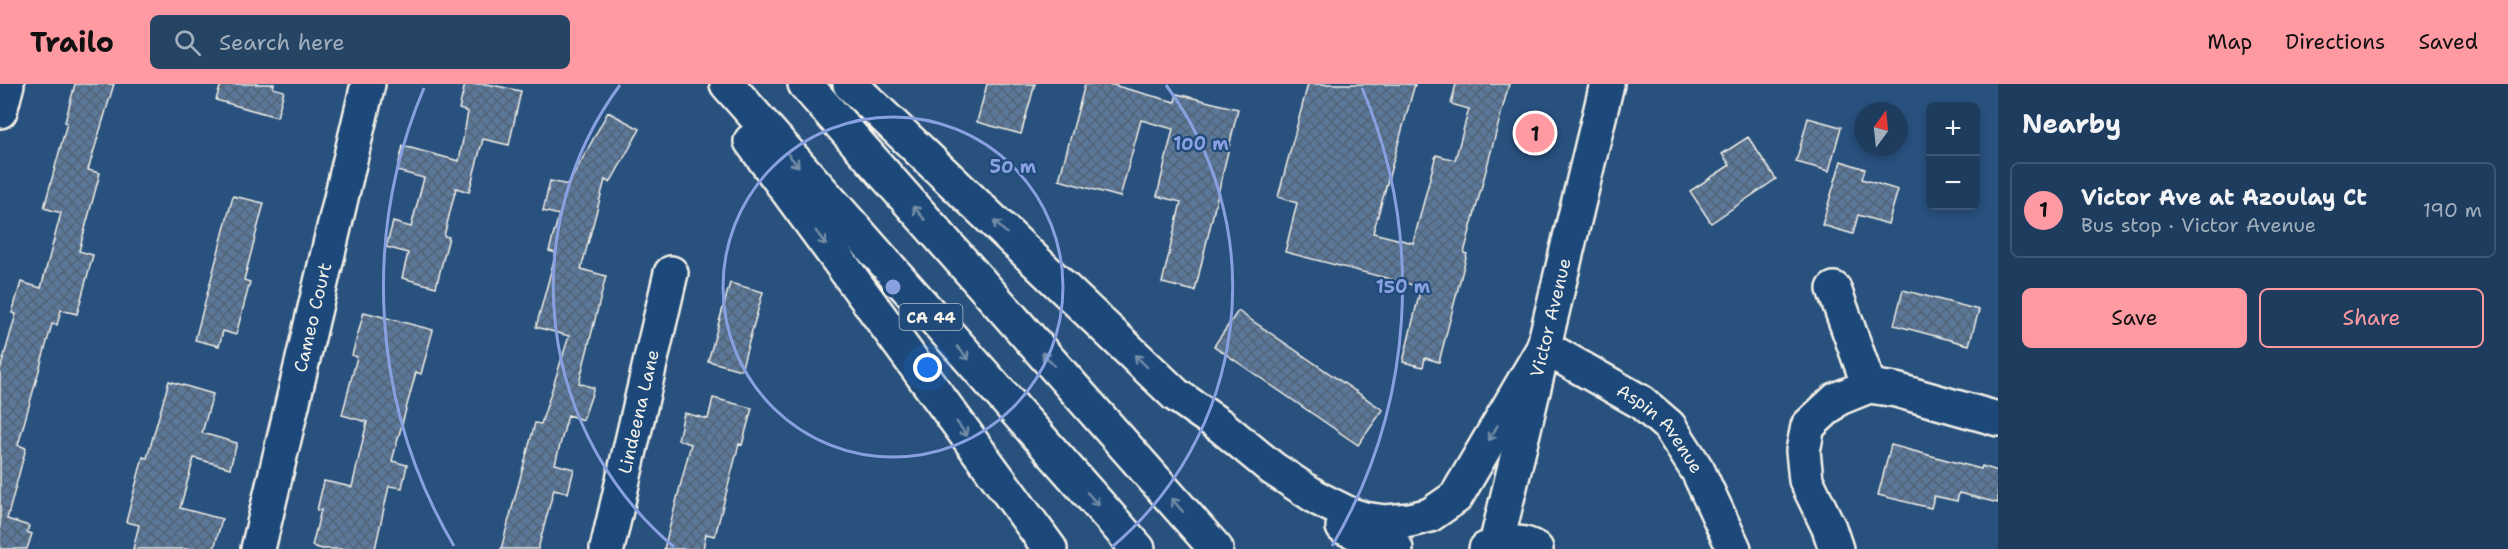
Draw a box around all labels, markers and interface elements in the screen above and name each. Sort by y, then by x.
search box [150,15,570,69]
text: Trailo [30,23,114,61]
icon: search [171,26,204,59]
text: Search here [219,28,345,57]
text: Map [2207,28,2252,56]
text: Directions [2285,28,2385,56]
text: Saved [2418,28,2478,56]
north arrow [1854,102,1908,156]
map controls [1926,102,1980,210]
button: + [1926,102,1980,156]
text: Nearby [2022,106,2121,141]
pin: 1 [1516,110,1555,156]
text: 100 m [1173,132,1229,156]
one-way arrow [786,152,800,167]
text: 50 m [990,155,1037,179]
button: − [1926,156,1980,210]
text: Victor Ave at Azoulay Ct [2081,183,2367,212]
text: 1 [2039,197,2048,223]
text: 190 m [2423,197,2482,223]
one-way arrow [912,206,926,221]
text: Bus stop · Victor Avenue [2081,212,2316,238]
one-way arrow [993,220,1008,234]
one-way arrow [815,230,827,246]
street label: Victor Avenue [1525,256,1577,380]
street label: Cameo Court [288,260,337,375]
text: 150 m [1376,275,1431,299]
centre of rings [883,277,903,297]
button: Save [2022,288,2247,348]
button: Share [2259,288,2484,348]
road number: CA 44 [900,304,962,330]
one-way arrow [956,345,970,360]
street label: Lindeena Lane [613,347,665,476]
one-way arrow [1041,352,1055,367]
your location [913,353,942,382]
one-way arrow [1134,354,1149,369]
street label: Aspin Avenue [1612,379,1708,478]
one-way arrow [956,420,968,436]
one-way arrow [1486,424,1498,441]
one-way arrow [1086,491,1100,506]
one-way arrow [1170,498,1184,513]

